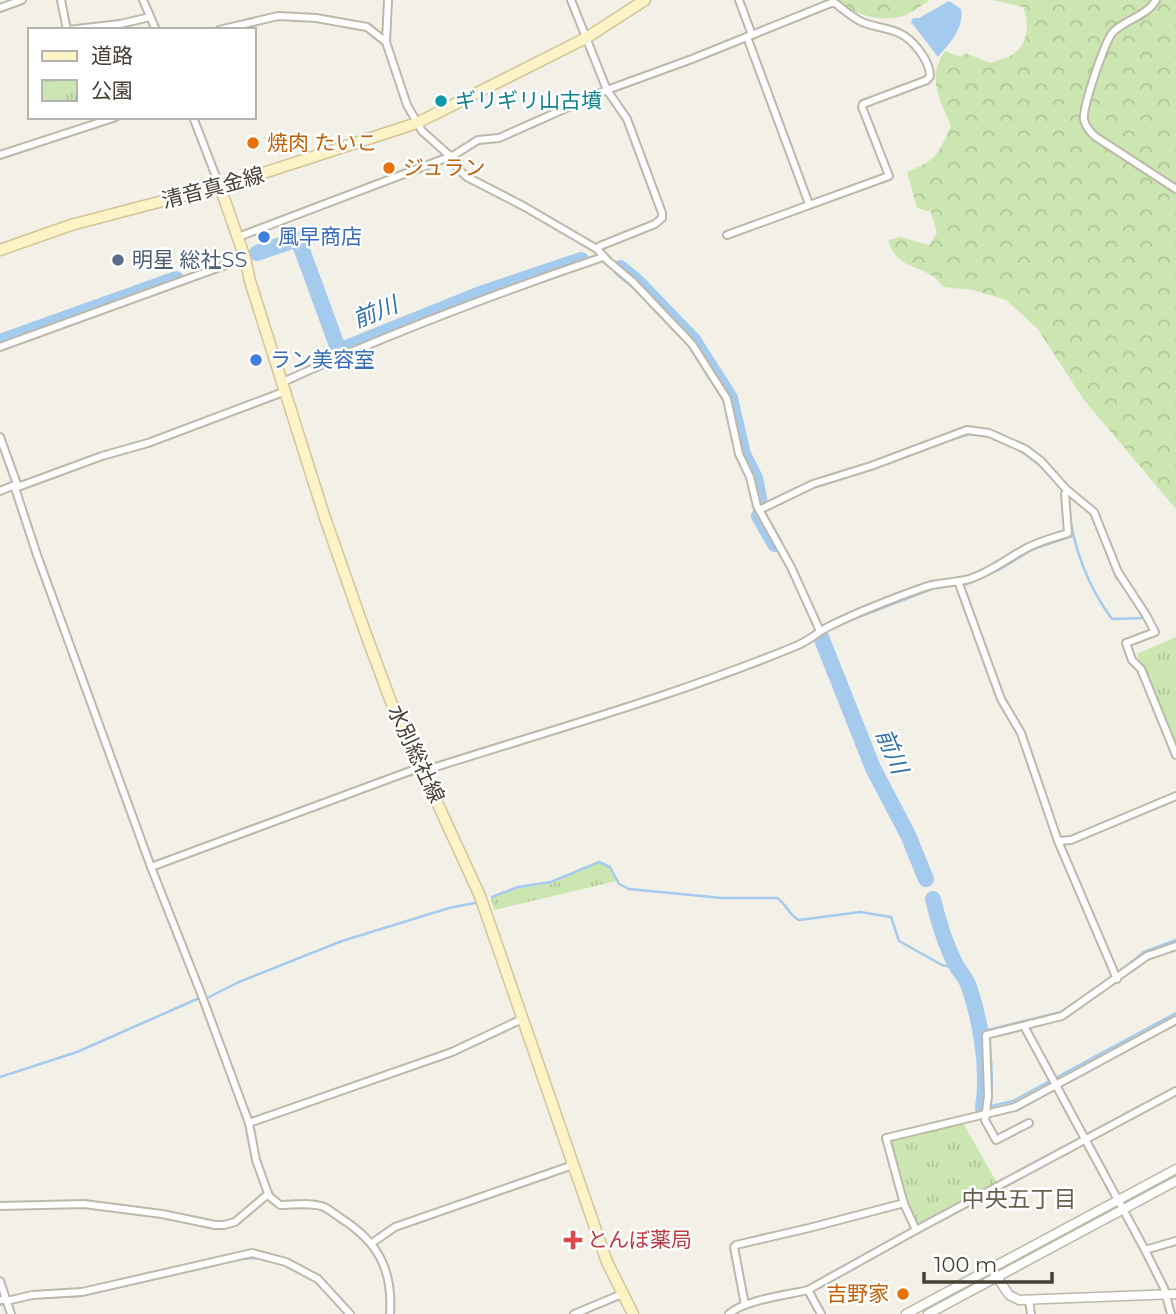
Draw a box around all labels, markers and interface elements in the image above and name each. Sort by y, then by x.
legend [28,28,256,119]
text: 道路 [91,43,133,68]
text: 公園 [91,78,133,103]
place label: ギリギリ山古墳 [455,88,602,113]
marker: ギリギリ山古墳 [433,93,449,109]
place label: 焼肉 たいこ [267,130,378,155]
marker: 焼肉 たいこ [245,135,261,151]
place label: ジュラン [403,155,486,180]
marker: ジュラン [381,160,397,176]
street label: 清音真金線 [159,162,267,213]
place label: 風早商店 [278,224,362,249]
marker: 風早商店 [256,229,272,245]
place label: 明星 総社SS [132,247,247,272]
marker: 明星 総社SS [110,252,126,268]
water label: 前川 [348,289,404,334]
place label: ラン美容室 [270,347,375,372]
marker: ラン美容室 [248,352,264,368]
street label: 水別総社線 [383,701,450,807]
water label: 前川 [870,724,915,780]
district label: 中央五丁目 [962,1185,1077,1213]
place label: とんぼ薬局 [587,1227,692,1252]
marker: とんぼ薬局 [565,1232,581,1248]
scale bar [924,1240,1052,1284]
text: 100 m [934,1252,997,1277]
place label: 吉野家 [826,1281,889,1306]
marker: 吉野家 [895,1286,911,1302]

